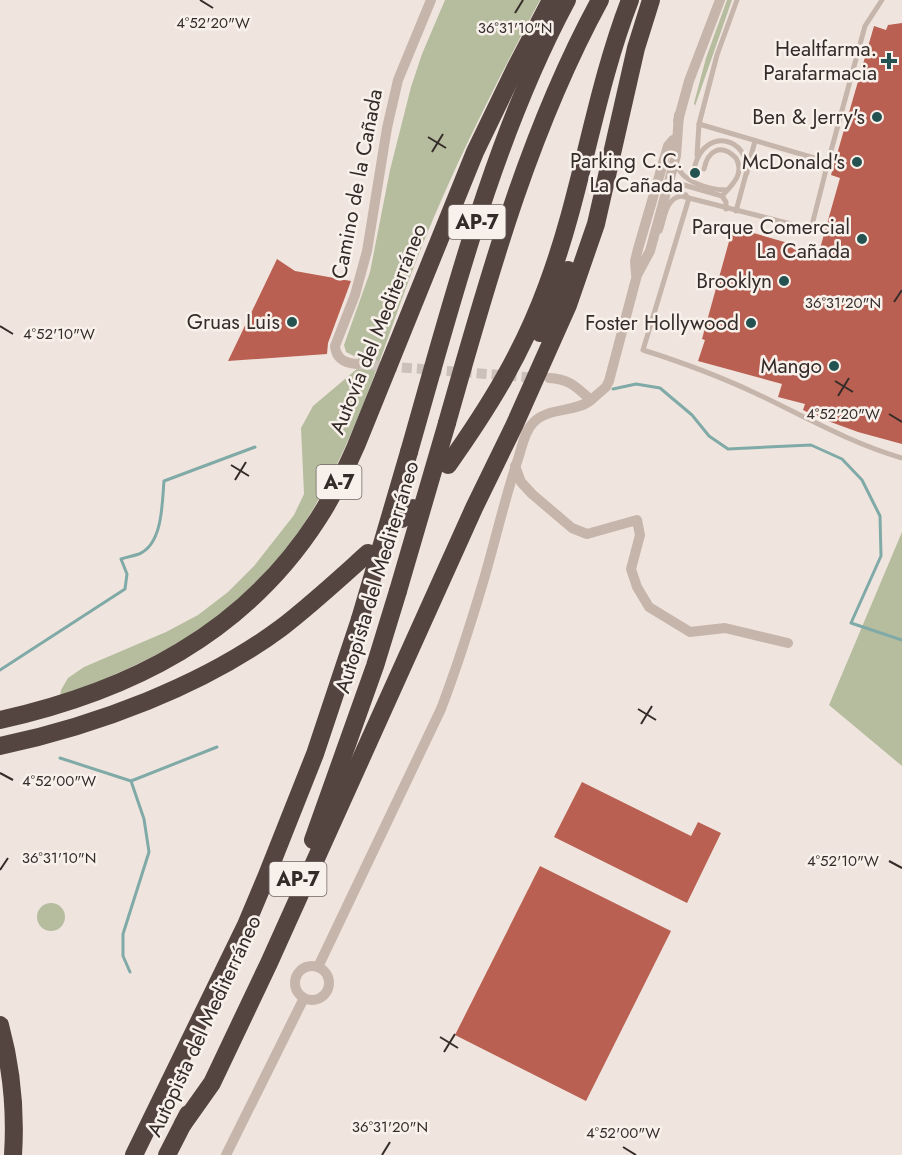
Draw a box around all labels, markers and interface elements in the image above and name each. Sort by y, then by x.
text: 4°52'20"W [176,12,250,34]
text: 36°31'10"N [478,17,552,39]
place label: Healtfarma. Parafarmacia [763,34,877,88]
marker: Healtfarma. Parafarmacia [882,54,896,68]
street label: Camino de la Cañada [324,86,390,282]
place label: Ben & Jerry's [752,102,865,132]
marker: Ben & Jerry's [870,110,884,124]
place label: Parking C.C. La Cañada [570,146,683,200]
place label: McDonald's [742,147,845,177]
marker: McDonald's [850,155,864,169]
marker: Parking C.C. La Cañada [688,166,702,180]
road number: AP-7 [448,205,506,239]
place label: Parque Comercial La Cañada [692,212,850,266]
street label: Autovía del Mediterráneo [322,219,434,439]
marker: Parque Comercial La Cañada [855,232,869,246]
place label: Brooklyn [696,266,772,296]
marker: Brooklyn [777,274,791,288]
text: 36°31'20"N [805,292,881,314]
place label: Gruas Luis [187,307,280,337]
place label: Foster Hollywood [585,308,739,338]
marker: Gruas Luis [285,315,299,329]
marker: Foster Hollywood [744,316,758,330]
text: 4°52'10"W [23,323,95,345]
place label: Mango [760,351,822,381]
marker: Mango [827,359,841,373]
text: 4°52'20"W [806,403,880,425]
street label: Autopista del Mediterráneo [327,457,427,697]
road number: A-7 [316,465,362,499]
text: 4°52'00"W [22,770,96,792]
text: 36°31'10"N [22,847,96,869]
text: 4°52'10"W [807,850,879,872]
road number: AP-7 [270,862,326,896]
street label: Autopista del Mediterráneo [139,910,269,1142]
text: 36°31'20"N [352,1116,428,1138]
text: 4°52'00"W [586,1122,660,1144]

